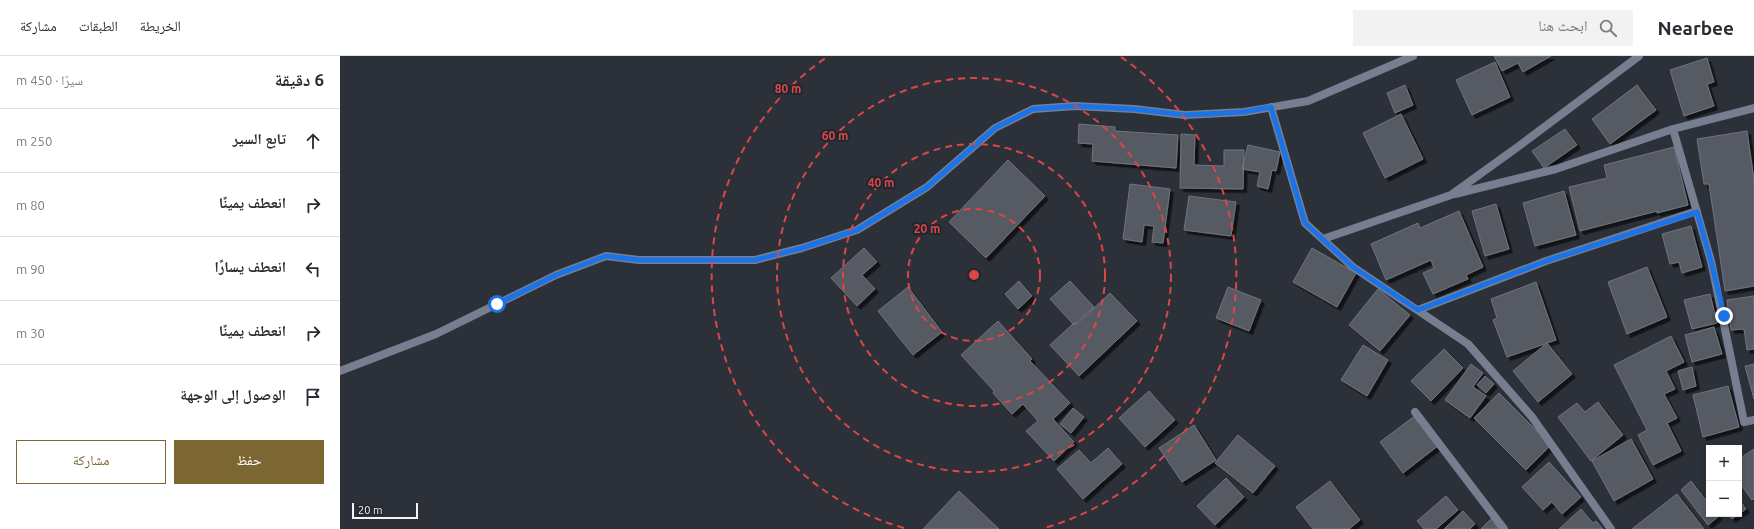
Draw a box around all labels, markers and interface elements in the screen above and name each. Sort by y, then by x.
search box [1353,10,1633,46]
text: ابحث هنا [1538,17,1587,34]
icon: search [1597,17,1619,39]
text: Nearbee [1657,17,1734,39]
text: مشاركة [20,18,57,34]
text: الطبقات [79,18,118,34]
text: الخريطة [140,18,181,34]
text: 6 دقيقة [275,70,324,89]
text: سيرًا · 450 m [16,73,83,87]
text: 80 m [775,82,801,95]
text: 60 m [822,129,848,142]
text: تابع السير [232,130,286,147]
icon: ahead [302,130,324,152]
text: 250 m [16,134,52,148]
text: 40 m [868,176,894,189]
text: انعطف يمينًا [219,194,286,211]
icon: right [302,194,324,216]
text: 80 m [16,198,45,212]
text: 20 m [914,222,940,235]
text: انعطف يسارًا [214,258,286,275]
icon: left [302,258,324,280]
text: 90 m [16,262,45,276]
centre of rings [967,268,981,282]
route start [488,295,506,313]
route end [1715,307,1733,325]
text: انعطف يمينًا [219,322,286,339]
icon: right [302,322,324,344]
text: 30 m [16,326,45,340]
text: الوصول إلى الوجهة [180,386,286,403]
icon: arrive [302,386,324,408]
button: مشاركة [16,440,166,484]
button: حفظ [174,440,324,484]
map controls [1706,445,1742,517]
button: + [1706,445,1742,481]
button: − [1706,481,1742,517]
scale bar [352,501,418,520]
text: 20 m [358,504,382,516]

